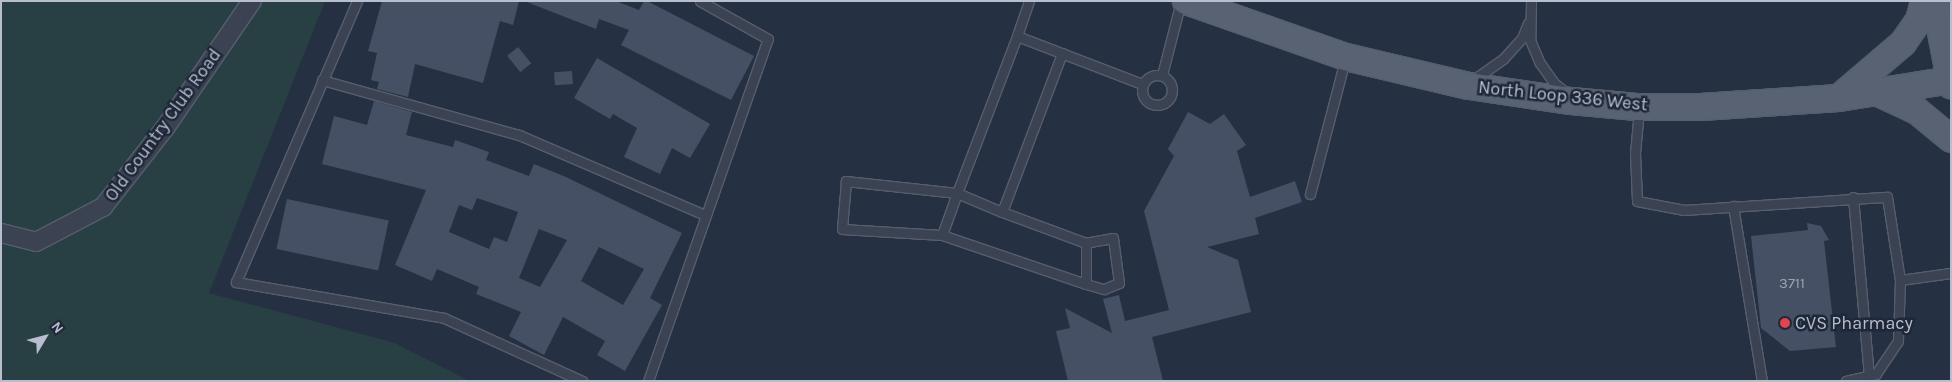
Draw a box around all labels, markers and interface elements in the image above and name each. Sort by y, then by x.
street label: Old Country Club Road [100,44,226,206]
street label: North Loop 336 West [1477,76,1649,116]
house number: 3711 [1779,275,1805,293]
north arrow [20,312,70,362]
place label: CVS Pharmacy [1795,312,1913,334]
marker: CVS Pharmacy [1779,317,1791,329]
text: N [48,319,67,337]

